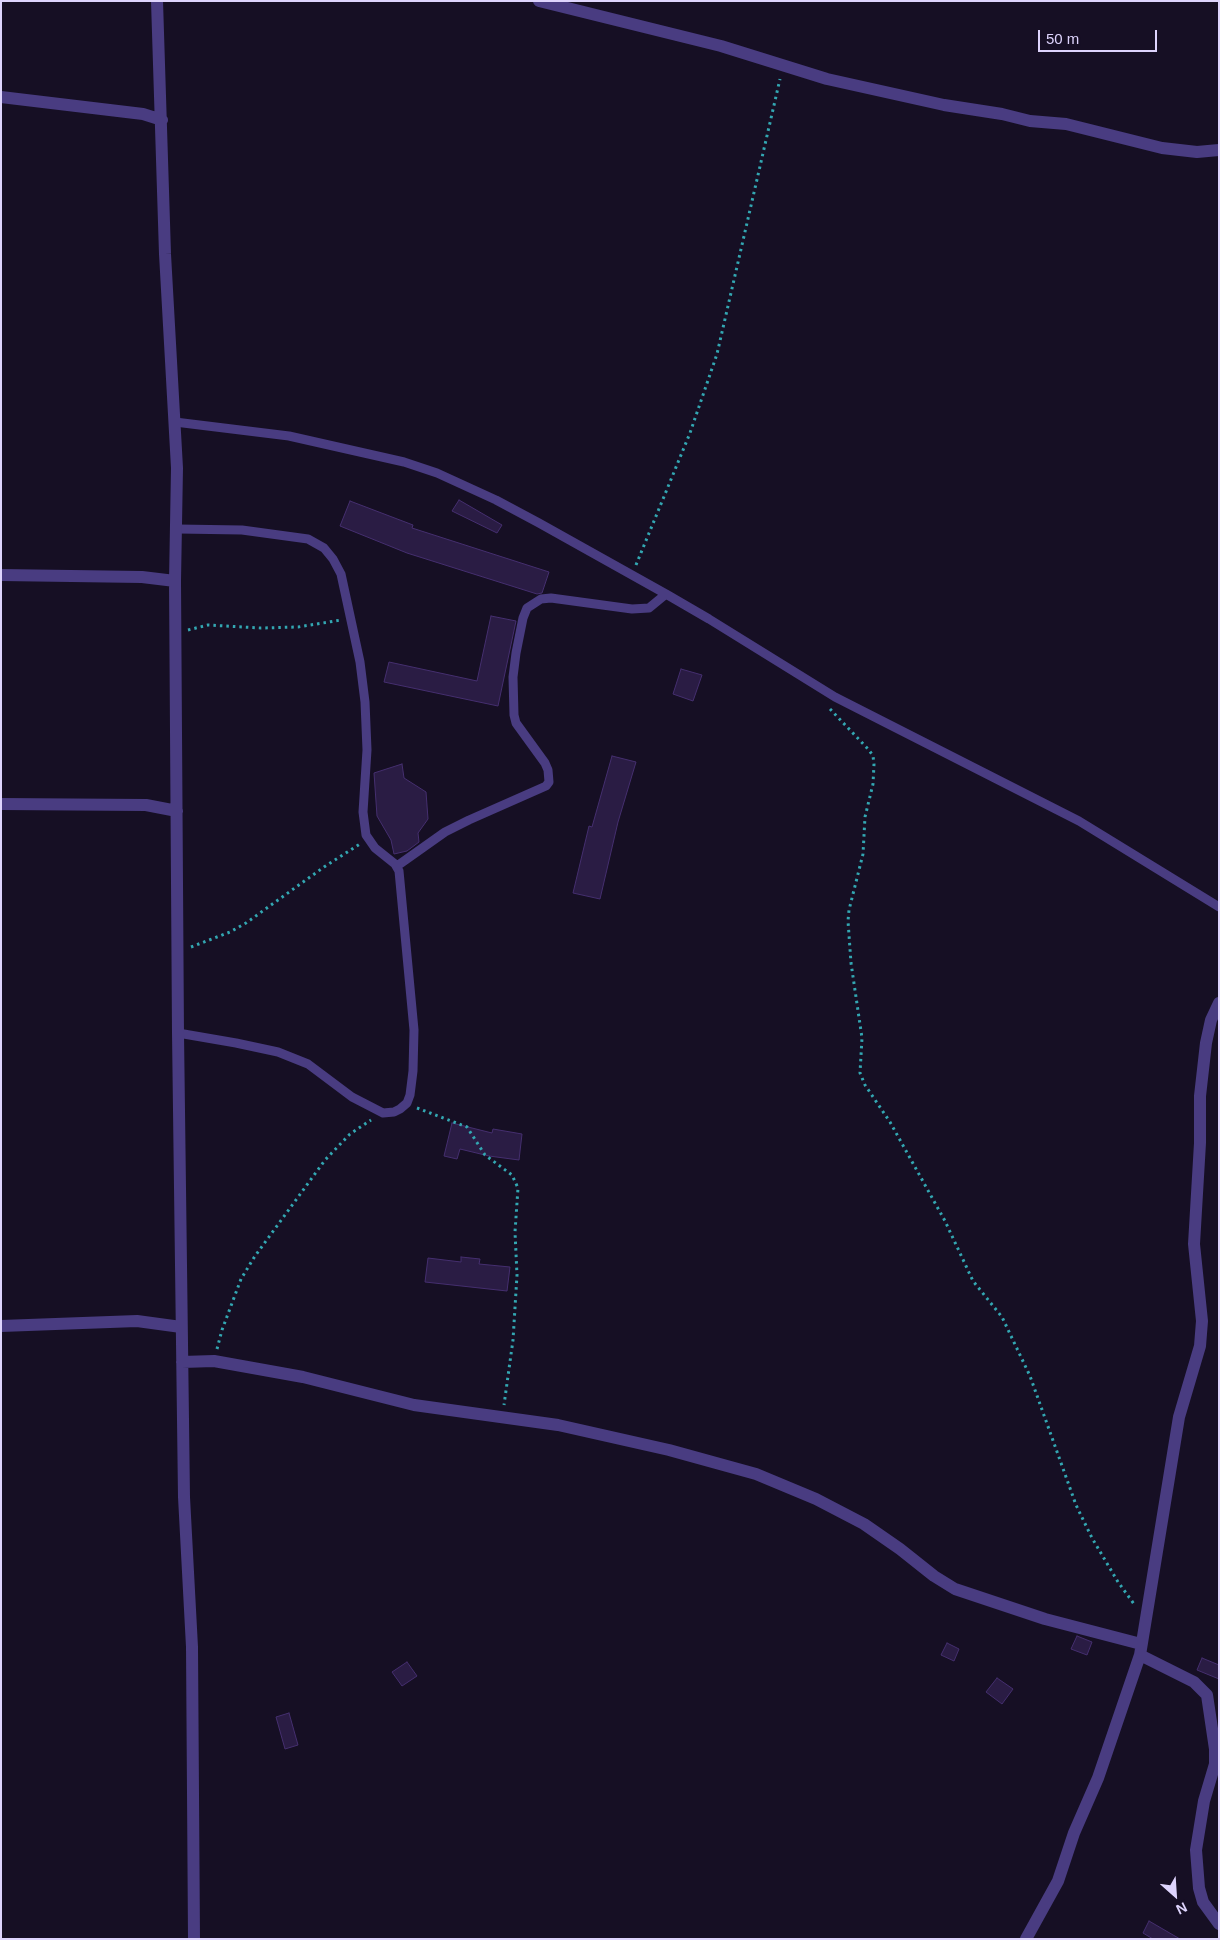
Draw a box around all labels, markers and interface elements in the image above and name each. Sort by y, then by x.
scale bar [1040,20,1159,52]
text: 50 m [1046,30,1079,47]
north arrow [1150,1870,1200,1920]
text: N [1174,1899,1190,1918]

